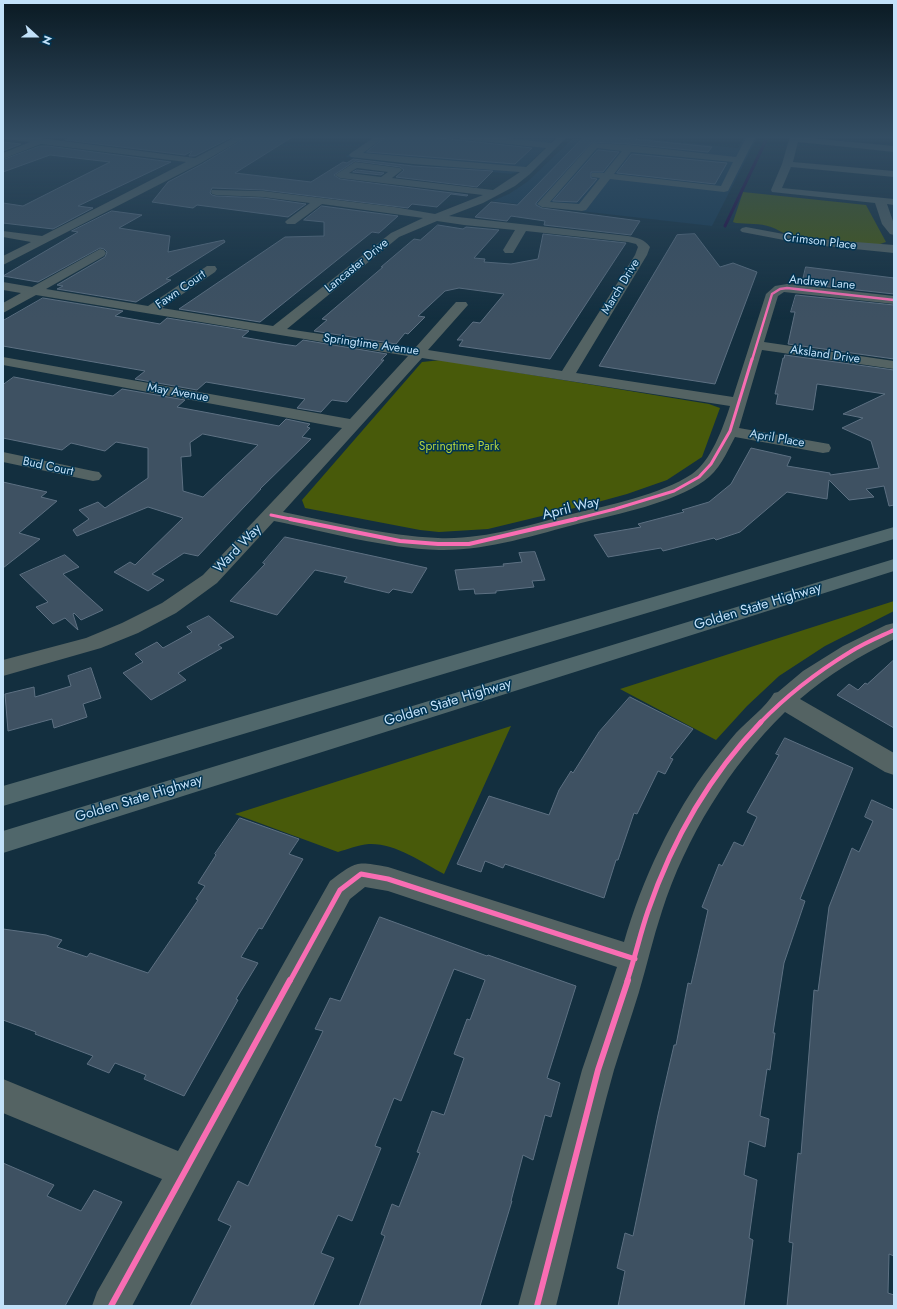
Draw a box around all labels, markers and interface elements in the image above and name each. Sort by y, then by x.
north arrow [16,16,56,56]
text: N [38,33,56,47]
street label: Crimson Place [783,230,857,254]
street label: Lancaster Drive [322,236,392,296]
street label: March Drive [599,257,643,317]
street label: Fawn Court [153,268,209,312]
street label: Andrew Lane [788,273,856,293]
street label: Springtime Avenue [322,331,420,359]
street label: Aksland Drive [789,343,861,367]
street label: May Avenue [146,381,210,405]
street label: April Place [748,427,806,451]
park label: Springtime Park [419,440,499,454]
street label: Bud Court [21,455,75,479]
street label: April Way [541,494,601,524]
street label: Ward Way [211,521,265,577]
street label: Golden State Highway [692,580,824,634]
street label: Golden State Highway [382,676,514,730]
street label: Golden State Highway [73,772,205,826]

